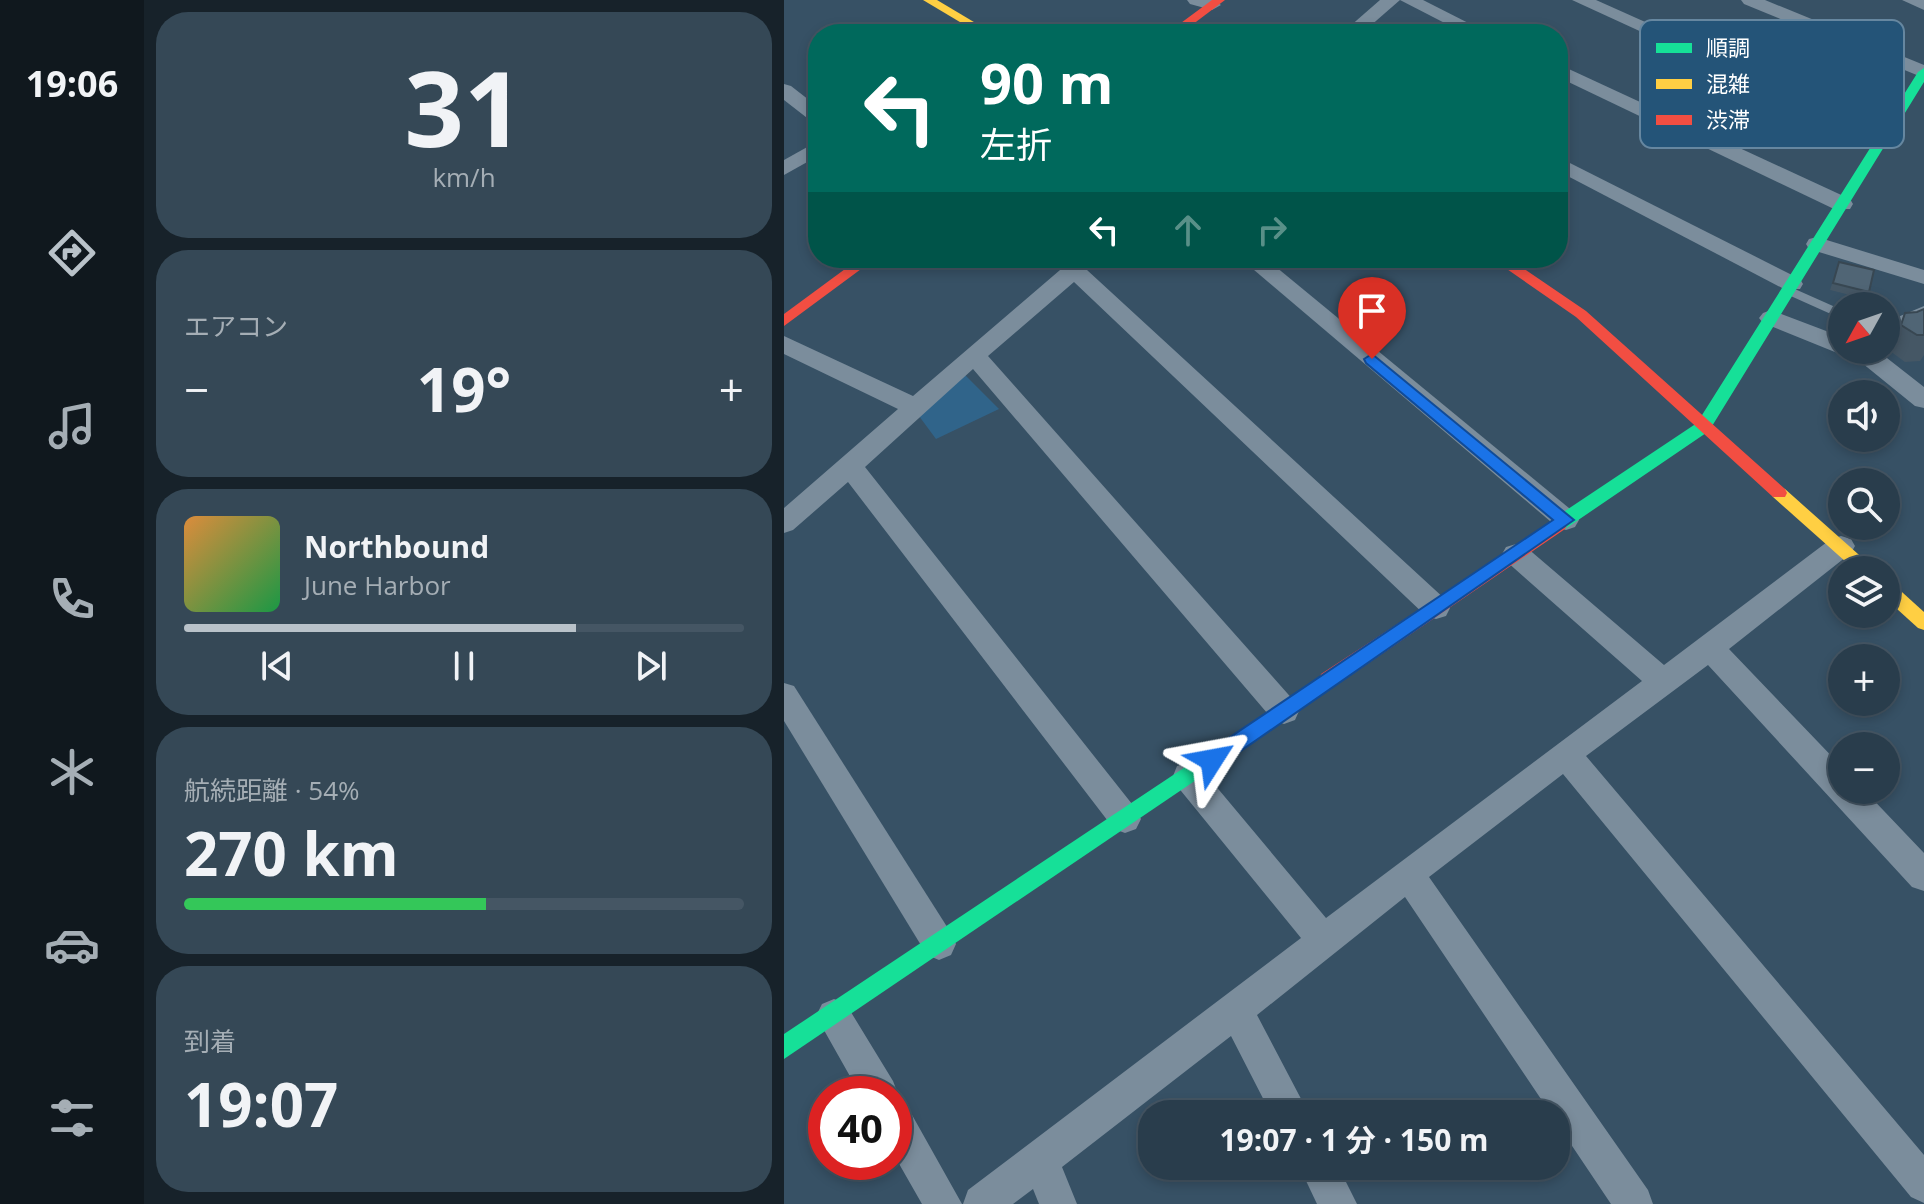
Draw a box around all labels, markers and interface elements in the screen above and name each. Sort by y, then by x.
legend [1640,20,1904,148]
text: 順調 [1706,32,1750,62]
text: 31 [405,36,523,177]
text: 90 m [980,44,1114,120]
icon: left [848,56,952,160]
text: 19:06 [26,59,118,108]
text: 混雑 [1706,68,1750,98]
text: 渋滞 [1706,104,1750,134]
text: 左折 [980,120,1052,169]
text: km/h [432,159,496,195]
icon: left [1082,208,1126,252]
icon: ahead [1166,208,1210,252]
icon: right [1250,208,1294,252]
icon: directions [44,225,100,281]
pin [1338,277,1406,359]
icon: arrive [1350,289,1394,333]
north arrow [1828,292,1900,364]
map controls [1828,292,1900,804]
text: エアコン [184,308,288,344]
text: 19° [417,348,511,430]
text: − [184,359,209,419]
text: + [719,359,744,419]
button: sound [1828,380,1900,452]
icon: music [44,398,100,454]
button: search [1828,468,1900,540]
text: Northbound [304,526,489,567]
button: layers [1828,556,1900,628]
text: June Harbor [304,567,451,603]
icon: phone [44,571,100,627]
icon: previous [255,644,299,688]
icon: pause [442,644,486,688]
icon: next [629,644,673,688]
button: + [1828,644,1900,716]
position arrow [1170,718,1254,802]
button: − [1828,732,1900,804]
icon: climate [44,744,100,800]
text: 航続距離 · 54% [184,772,360,808]
text: 270 km [184,812,399,894]
icon: car [44,917,100,973]
text: 到着 [184,1023,236,1059]
text: 19:07 [184,1063,338,1145]
speed limit sign: 40 [808,1076,912,1180]
icon: filters [44,1090,100,1146]
text: 19:07 · 1 分 · 150 m [1219,1119,1489,1160]

